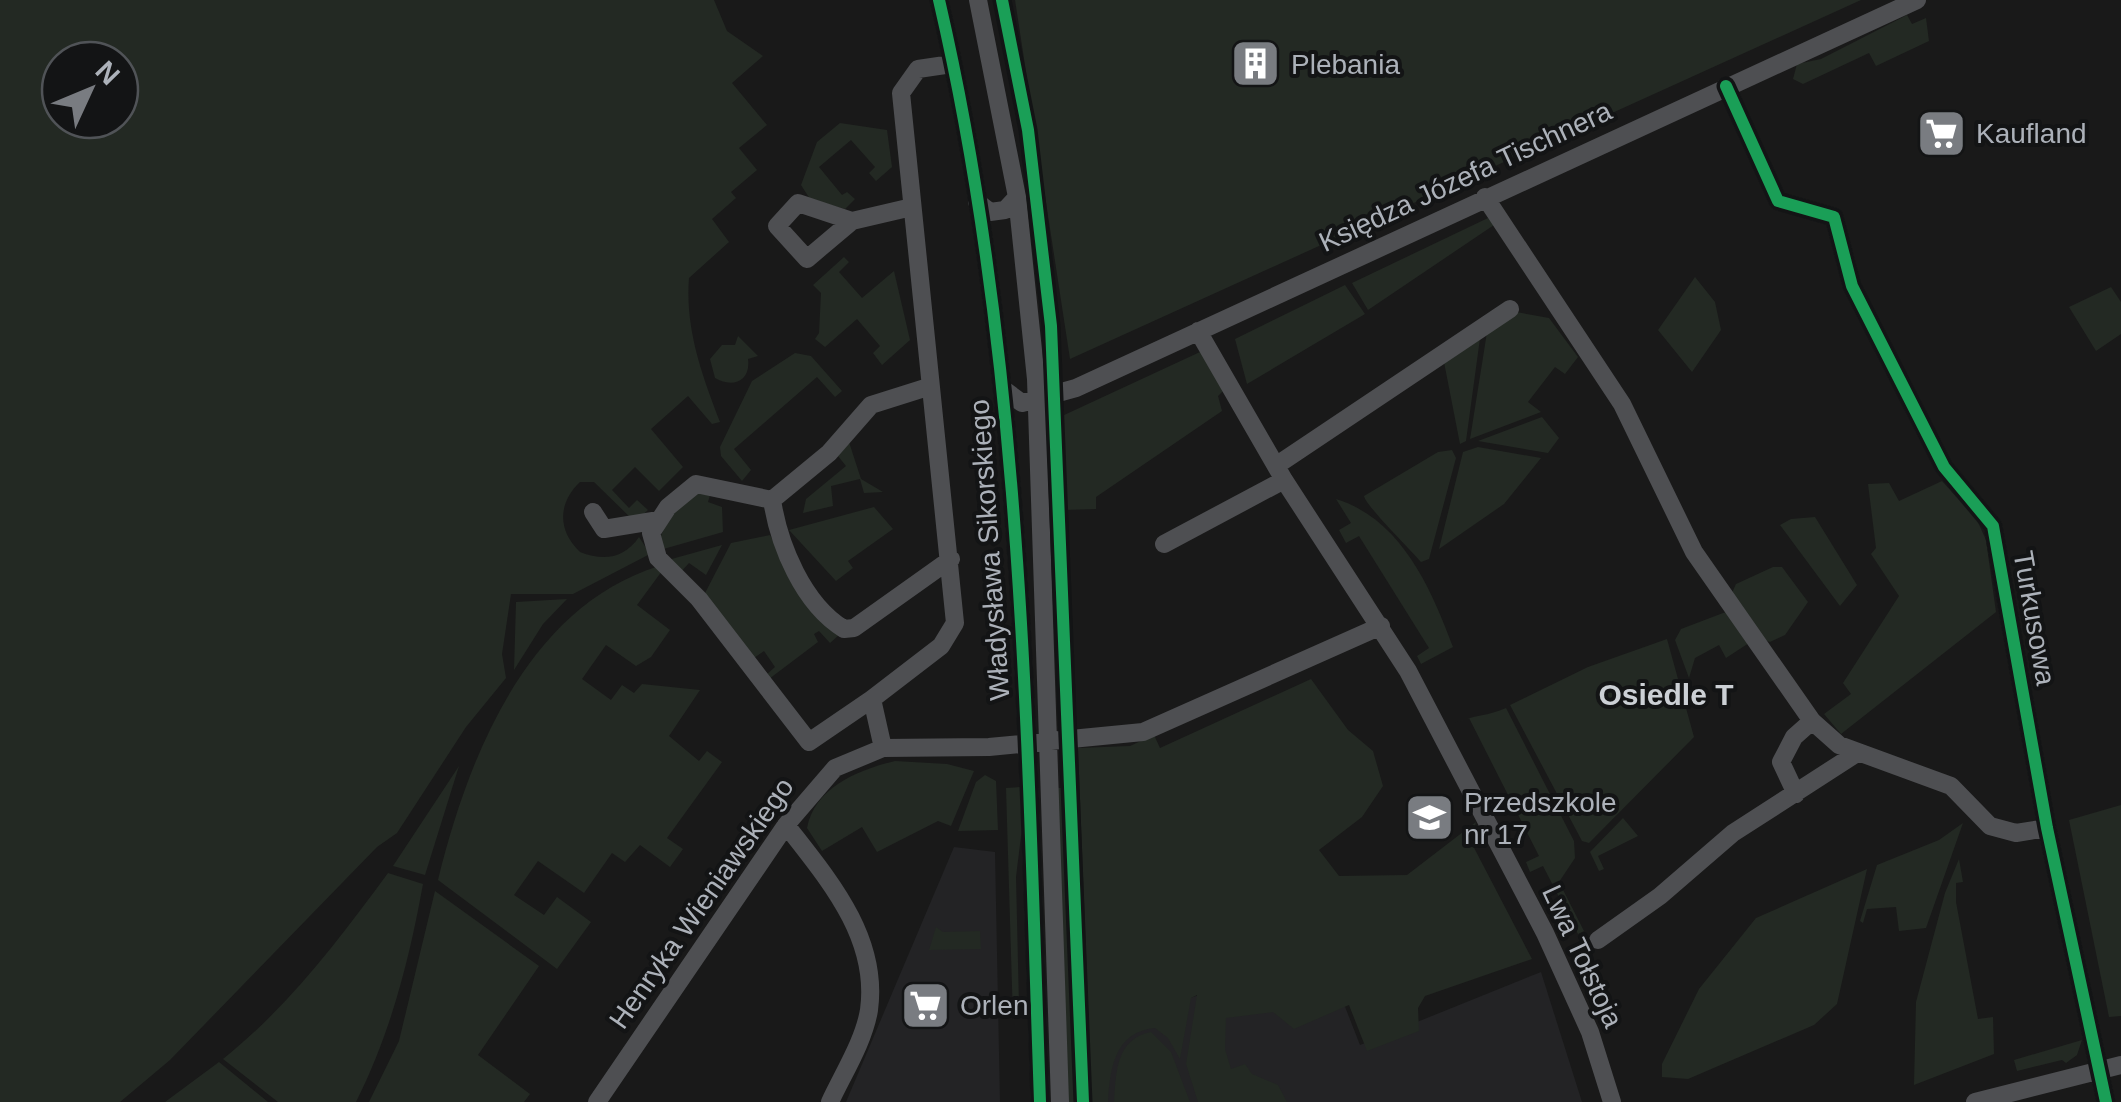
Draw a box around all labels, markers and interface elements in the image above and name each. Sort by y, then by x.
building icon: Plebania [1230,38,1282,90]
north arrow [40,40,140,140]
place label: Plebania [1291,49,1400,80]
text: N [89,55,126,91]
street label: Księdza Józefa Tischnera [1314,95,1617,258]
supermarket icon: Kaufland [1915,107,1967,159]
place label: Kaufland [1976,118,2087,149]
street label: Władysława Sikorskiego [964,398,1015,702]
street label: Turkusowa [2007,548,2062,688]
district label: Osiedle T [1598,678,1734,711]
street label: Henryka Wieniawskiego [603,772,800,1035]
place label: Przedszkole nr 17 [1464,787,1617,850]
school or university icon: Przedszkole nr 17 [1403,792,1455,844]
street label: Lwa Tołstoja [1536,880,1629,1033]
supermarket icon: Orlen [899,979,951,1031]
place label: Orlen [960,990,1028,1021]

